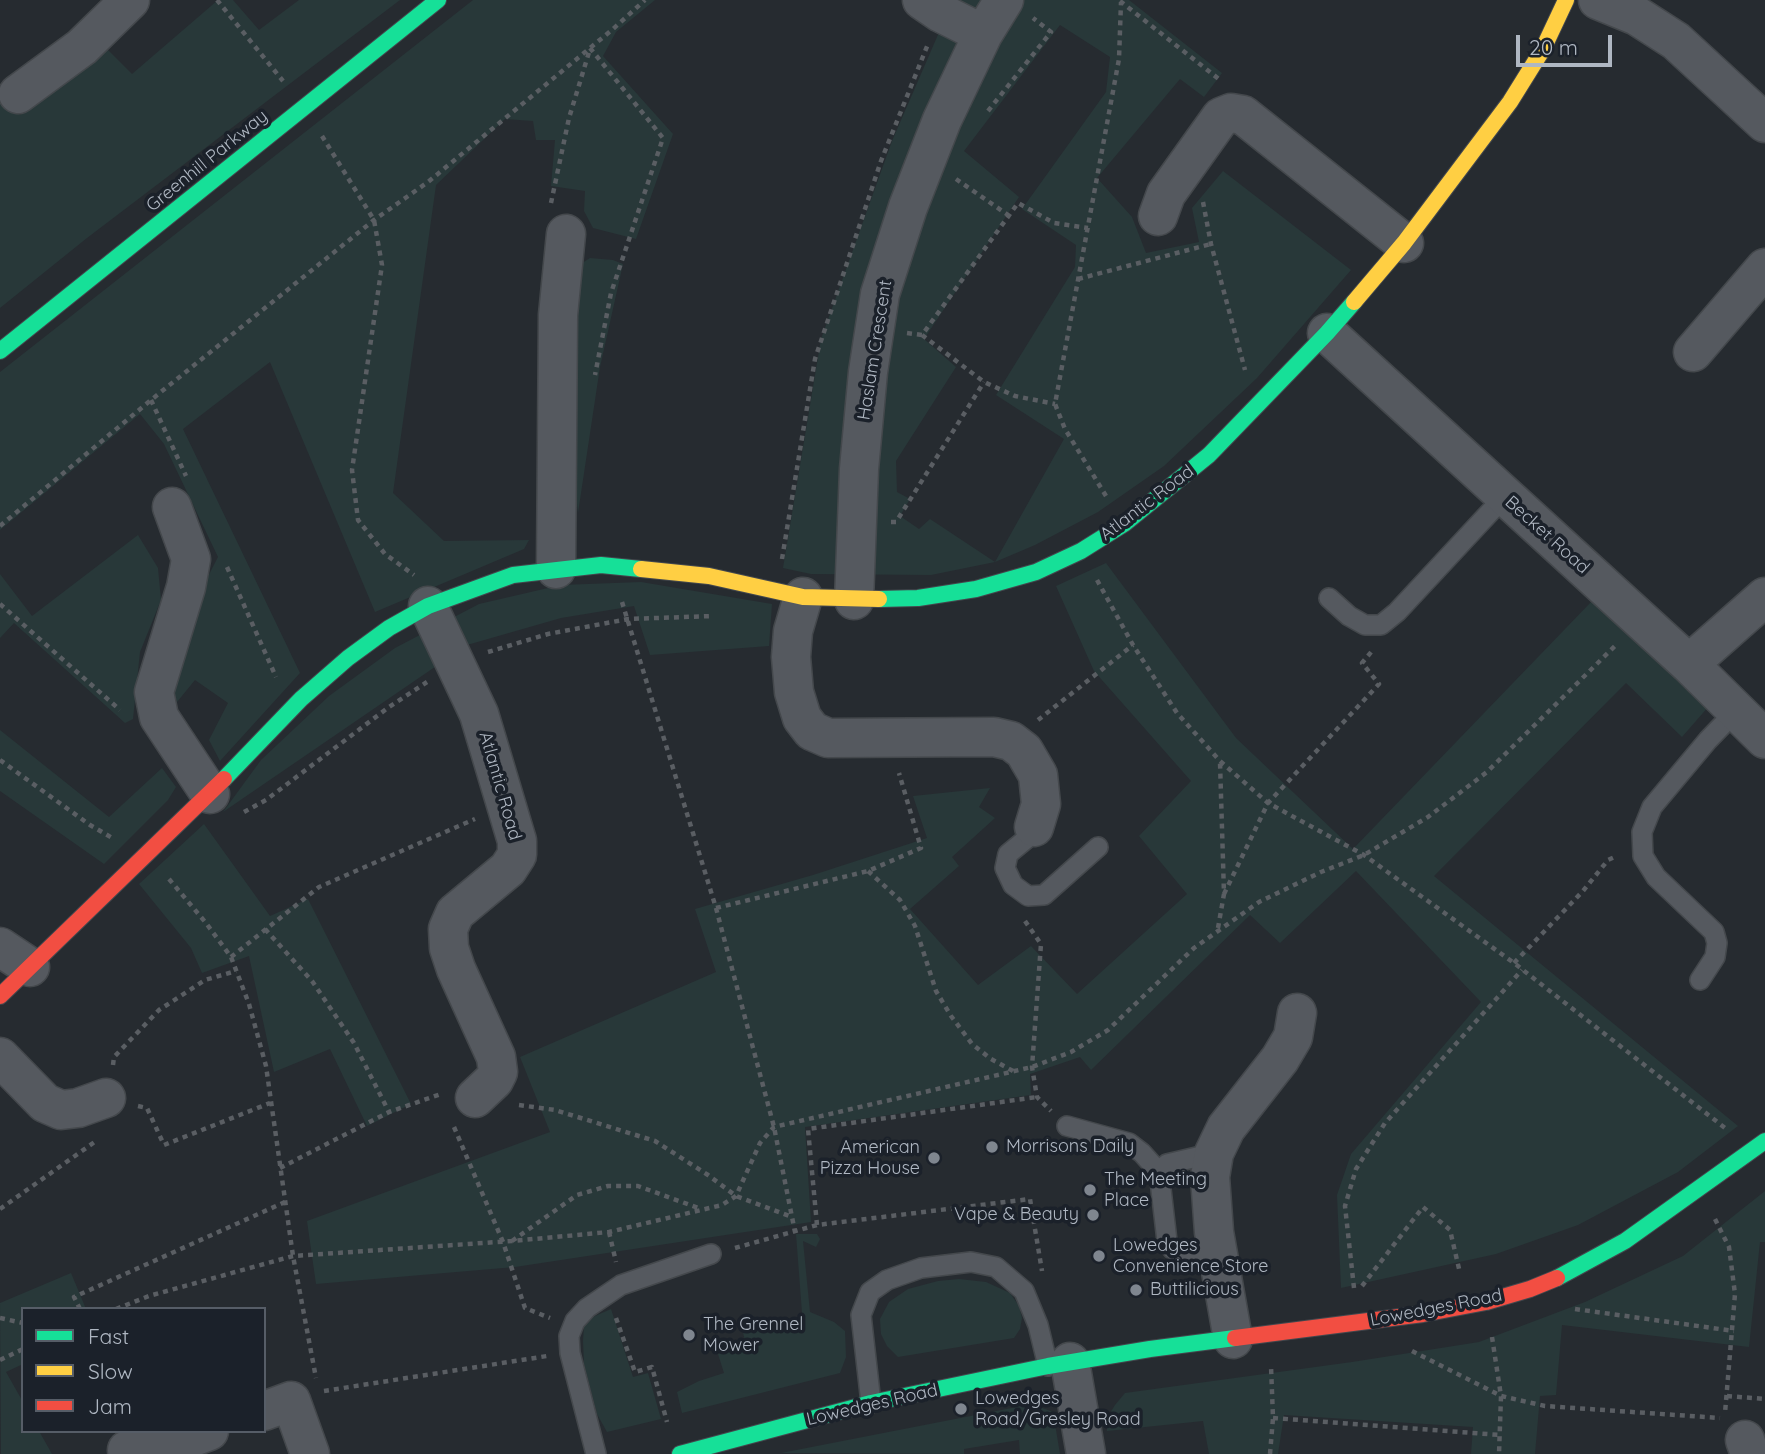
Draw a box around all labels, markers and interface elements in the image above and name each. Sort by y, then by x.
scale bar [1520,21,1616,65]
text: 20 m [1529,34,1578,60]
street label: Greenhill Parkway [142,105,272,217]
street label: Haslam Crescent [853,278,897,422]
street label: Atlantic Road [1096,461,1198,545]
street label: Becket Road [1500,491,1594,579]
street label: Atlantic Road [474,729,526,843]
place label: Morrisons Daily [1006,1136,1134,1158]
place label: American Pizza House [820,1137,920,1180]
marker: Morrisons Daily [984,1139,1000,1155]
marker: American Pizza House [926,1150,942,1166]
place label: The Meeting Place [1104,1169,1207,1212]
marker: The Meeting Place [1082,1182,1098,1198]
place label: Vape & Beauty [954,1204,1079,1226]
marker: Vape & Beauty [1085,1207,1101,1223]
place label: Lowedges Convenience Store [1113,1235,1268,1278]
marker: Lowedges Convenience Store [1091,1248,1107,1264]
place label: Buttilicious [1150,1279,1239,1301]
marker: Buttilicious [1128,1282,1144,1298]
street label: Lowedges Road [1368,1285,1504,1331]
legend [21,1307,266,1433]
place label: The Grennel Mower [703,1314,804,1356]
text: Fast [88,1323,129,1349]
marker: The Grennel Mower [681,1327,697,1343]
text: Slow [88,1358,133,1384]
street label: Lowedges Road [804,1379,940,1431]
place label: Lowedges Road/Gresley Road [975,1388,1141,1430]
text: Jam [88,1393,132,1419]
marker: Lowedges Road/Gresley Road [953,1401,969,1417]

